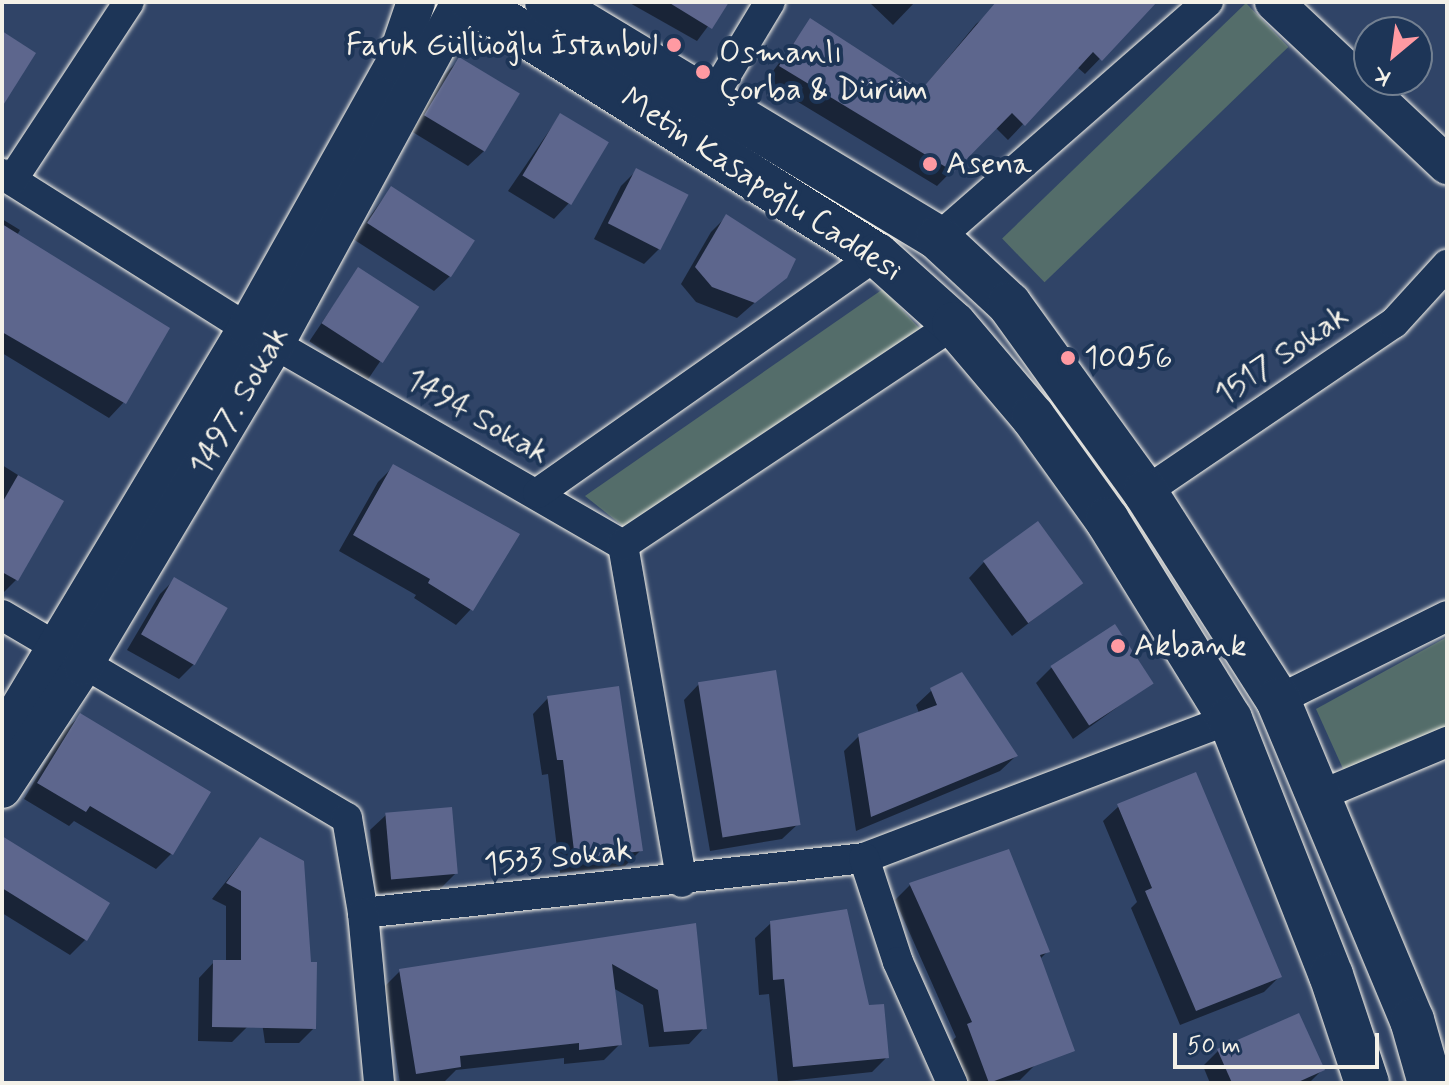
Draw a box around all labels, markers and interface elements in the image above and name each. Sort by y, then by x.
north arrow [1353,16,1433,96]
place label: Faruk Güllüoğlu İstanbul [346,26,658,64]
place label: Osmanlı Çorba & Dürüm [719,35,928,110]
marker: Faruk Güllüoğlu İstanbul [665,36,683,54]
text: K [1369,59,1396,91]
marker: Osmanlı Çorba & Dürüm [694,63,712,81]
street label: Metin Kasapoğlu Caddesi [610,77,912,293]
place label: Asena [946,145,1032,183]
marker: Asena [921,155,939,173]
street label: 1517 Sokak [1208,297,1356,415]
street label: 1497. Sokak [182,319,298,483]
place label: 10056 [1084,339,1173,377]
marker: 10056 [1059,349,1077,367]
street label: 1494 Sokak [399,361,555,473]
place label: Akbank [1134,627,1247,665]
marker: Akbank [1109,637,1127,655]
street label: 1533 Sokak [482,831,634,885]
scale bar [1177,1017,1383,1067]
text: 50 m [1187,1031,1241,1062]

